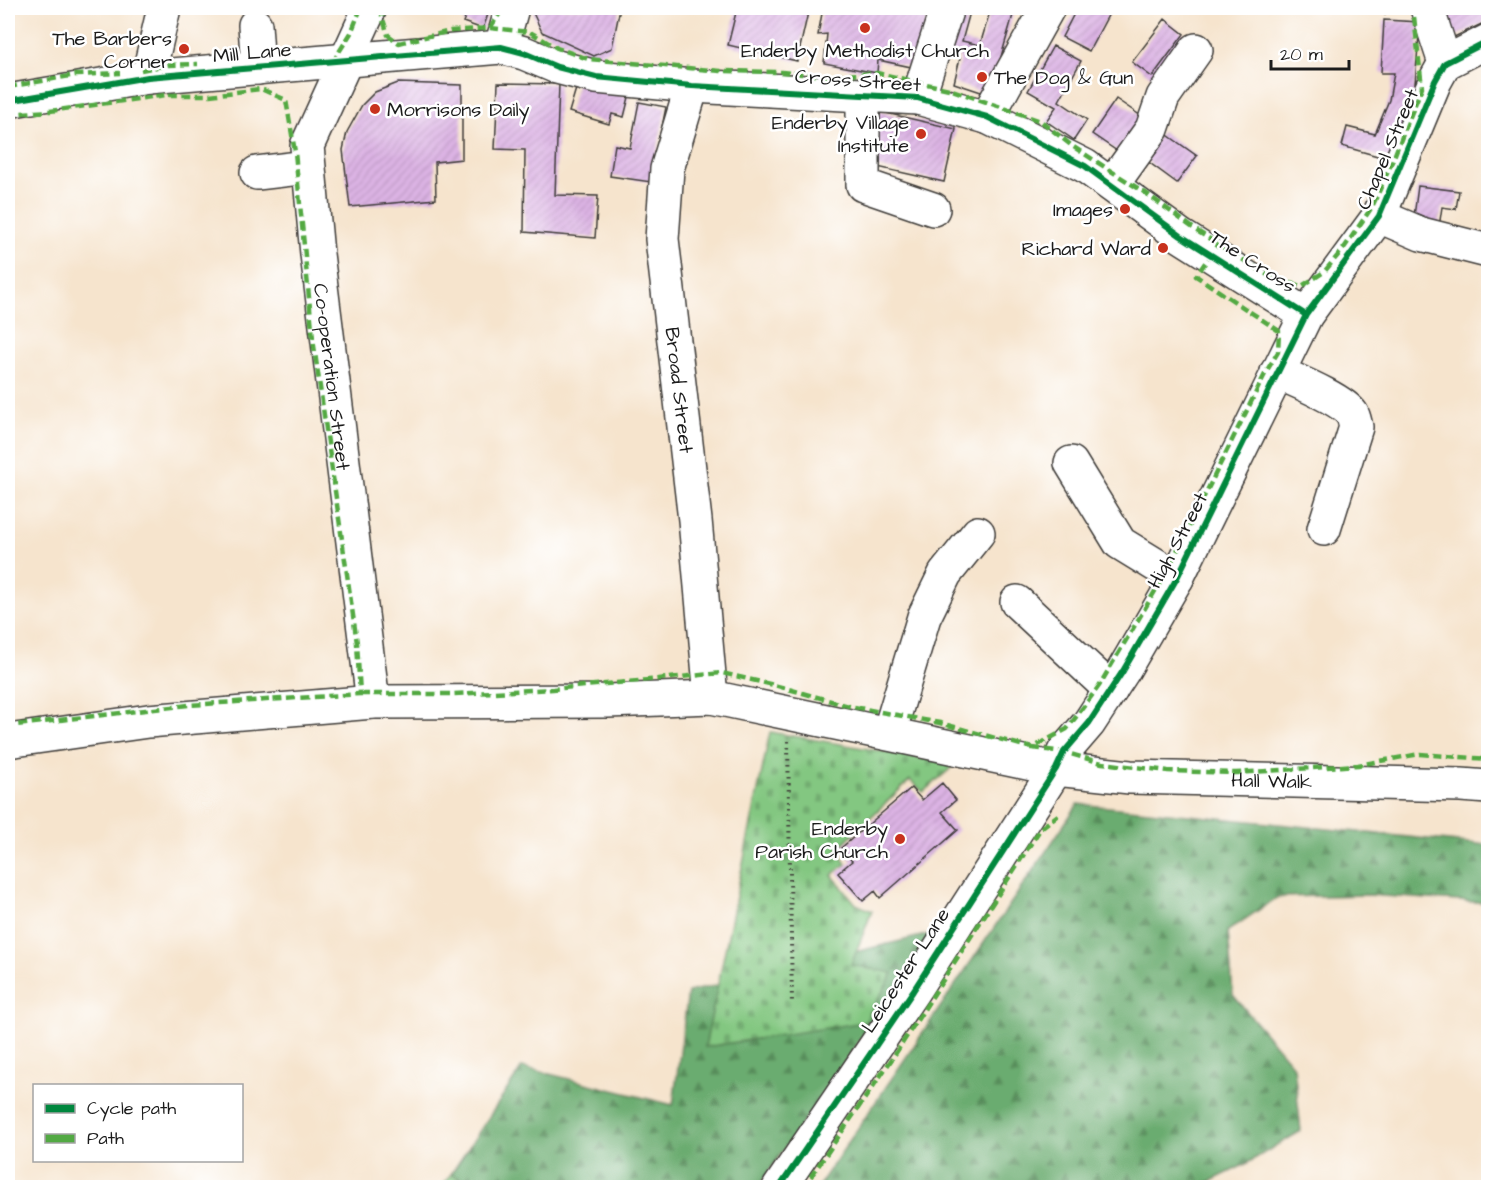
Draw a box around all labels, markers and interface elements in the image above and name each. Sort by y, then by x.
marker: Enderby Methodist Church [858,21,872,35]
place label: The Barbers Corner [52,25,172,76]
scale bar [1271,33,1349,71]
street label: Mill Lane [212,36,293,70]
place label: Enderby Methodist Church [741,37,989,66]
marker: The Barbers Corner [177,42,191,56]
text: 20 m [1280,42,1323,67]
street label: Cross Street [794,63,922,99]
place label: The Dog & Gun [994,64,1133,93]
marker: The Dog & Gun [975,70,989,84]
street label: Chapel Street [1350,85,1426,214]
place label: Morrisons Daily [387,96,530,125]
marker: Morrisons Daily [368,102,382,116]
place label: Enderby Village Institute [772,109,909,160]
marker: Enderby Village Institute [914,127,928,141]
place label: Images [1053,196,1113,225]
marker: Images [1118,202,1132,216]
street label: The Cross [1204,223,1301,300]
place label: Richard Ward [1021,235,1151,263]
marker: Richard Ward [1156,241,1170,255]
street label: Co-operation Street [306,282,357,472]
street label: Broad Street [657,326,700,455]
street label: High Street [1141,488,1216,594]
street label: Hall Walk [1231,766,1313,796]
place label: Enderby Parish Church [755,815,888,866]
marker: Enderby Parish Church [893,832,907,846]
street label: Leicester Lane [855,902,957,1039]
legend [33,1084,243,1162]
text: Cycle path [87,1096,176,1122]
text: Path [87,1126,124,1151]

